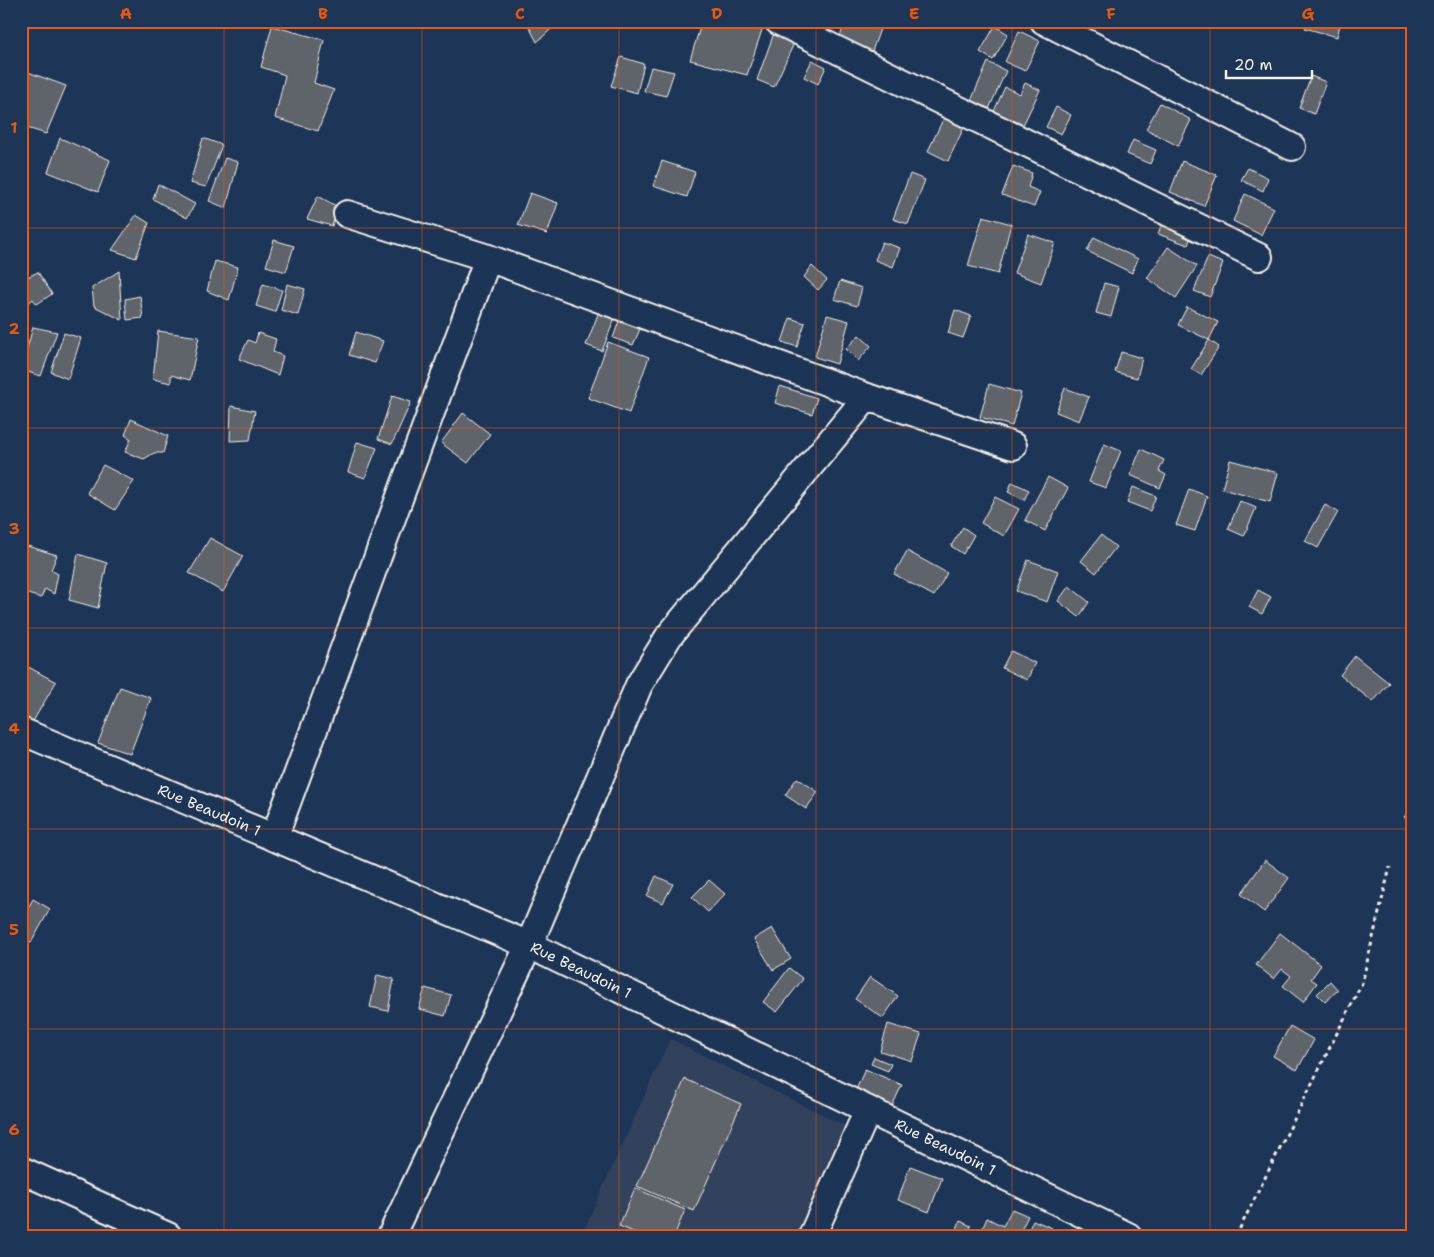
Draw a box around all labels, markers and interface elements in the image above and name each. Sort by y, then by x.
text: A [120,3,132,24]
text: B [318,3,328,24]
text: C [515,3,525,24]
text: D [711,3,723,24]
text: E [909,3,919,24]
text: F [1106,3,1116,24]
text: G [1302,3,1315,24]
scale bar [1226,48,1313,80]
text: 20 m [1234,55,1273,75]
text: 1 [10,117,18,138]
text: 2 [8,318,20,339]
text: 3 [8,518,20,539]
text: 4 [8,718,20,739]
street label: Rue Beaudoin 1 [154,780,264,841]
text: 5 [9,919,19,940]
street label: Rue Beaudoin 1 [527,937,635,1003]
street label: Rue Beaudoin 1 [891,1114,999,1180]
text: 6 [8,1119,20,1140]

